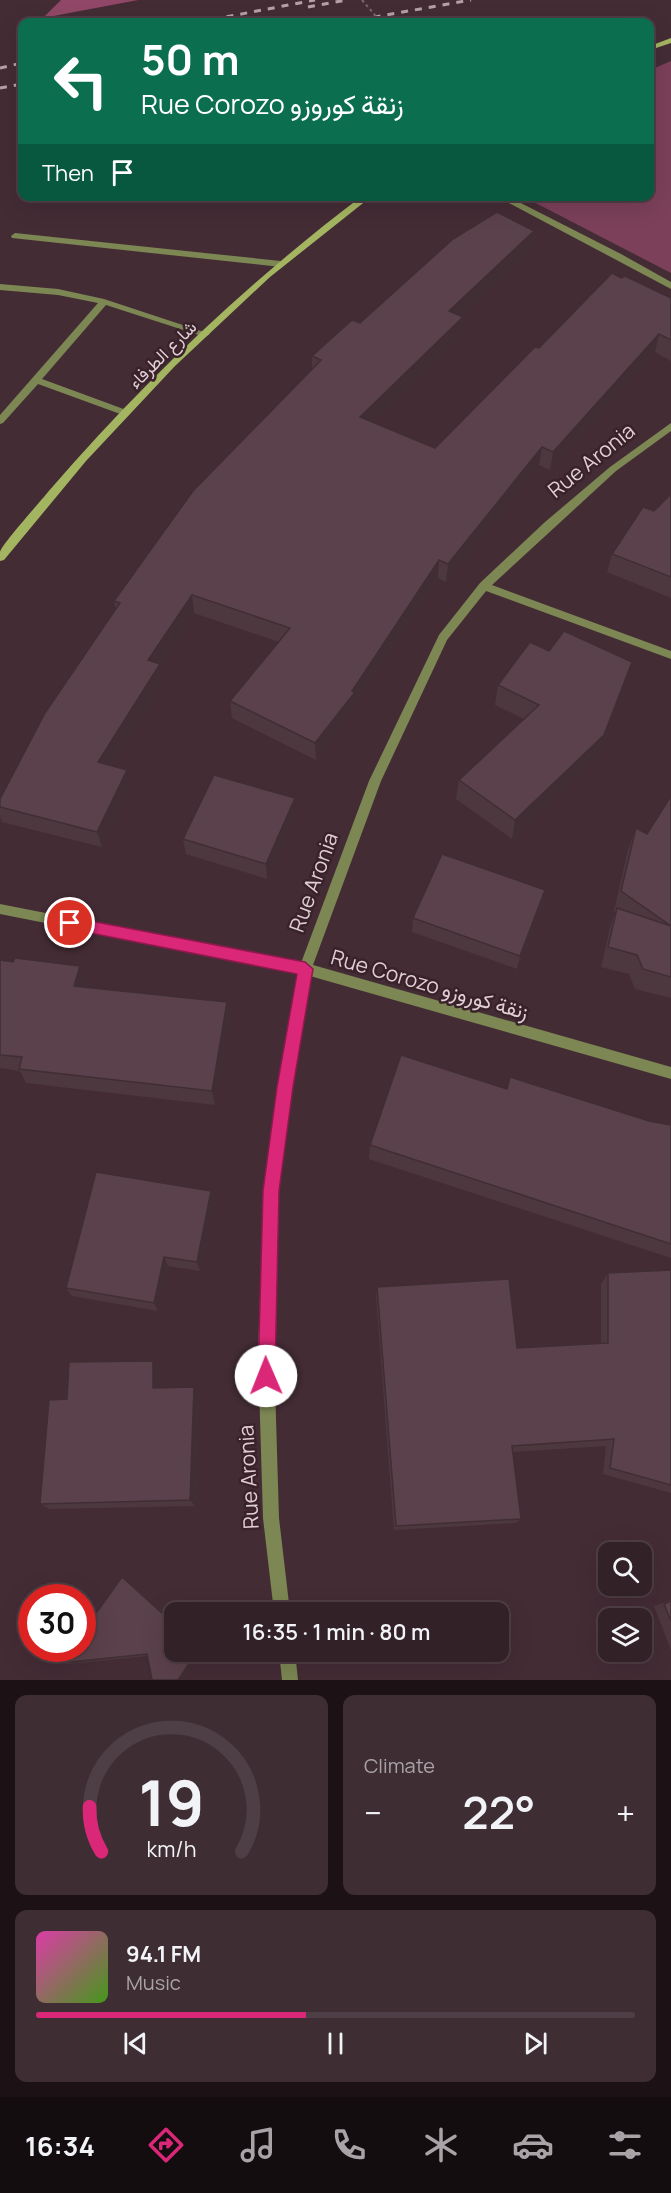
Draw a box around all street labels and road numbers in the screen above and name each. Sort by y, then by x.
street label: شارع الطرفاء [123,315,202,394]
street label: Rue Aronia [542,416,640,504]
street label: Rue Aronia [282,828,344,936]
street label: Rue Corozo زنقة كوروزو [328,942,532,1026]
street label: Rue Aronia [231,1424,265,1530]

